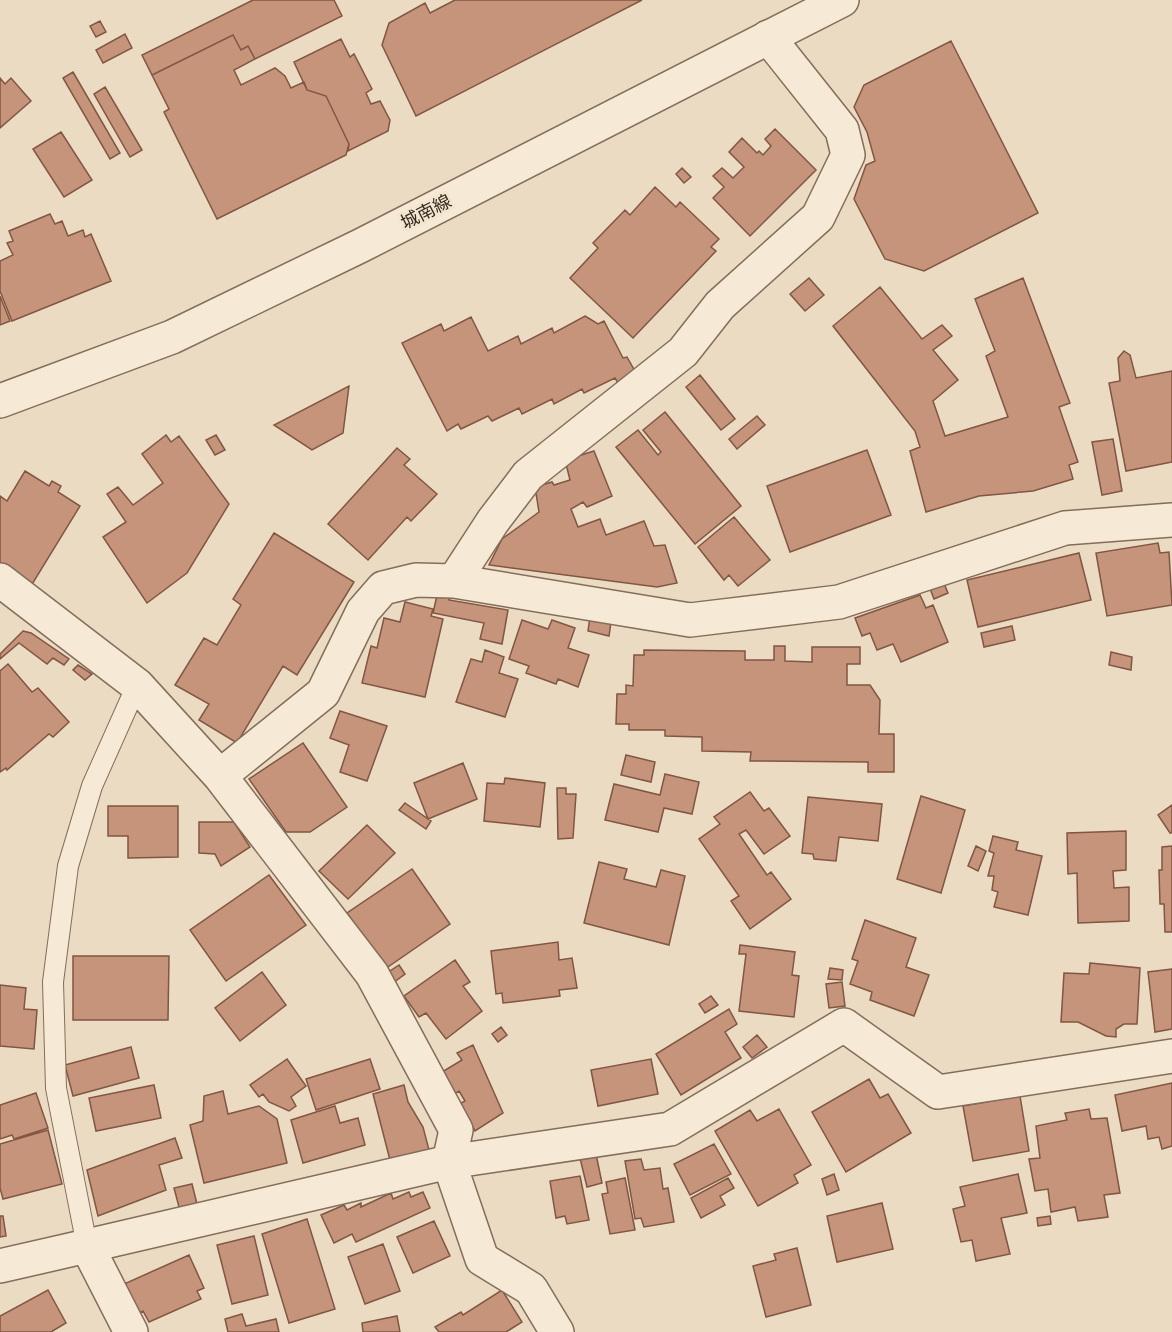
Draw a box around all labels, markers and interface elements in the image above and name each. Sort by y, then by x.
street label: 城南線 [397,190,455,234]

